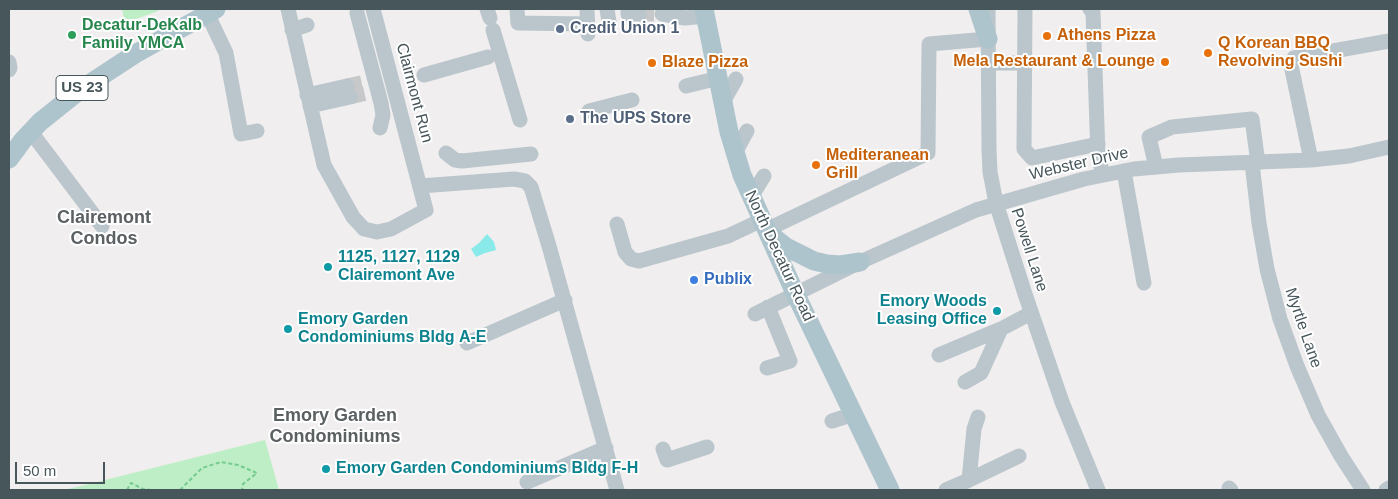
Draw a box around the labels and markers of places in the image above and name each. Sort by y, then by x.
place label: Decatur-DeKalb Family YMCA [82,16,202,54]
place label: Credit Union 1 [570,19,679,39]
marker: Credit Union 1 [554,23,566,35]
place label: Athens Pizza [1057,26,1156,46]
marker: Decatur-DeKalb Family YMCA [66,29,78,41]
marker: Athens Pizza [1041,30,1053,42]
place label: Q Korean BBQ Revolving Sushi [1218,34,1342,72]
marker: Q Korean BBQ Revolving Sushi [1202,47,1214,59]
place label: Mela Restaurant & Lounge [953,52,1155,72]
place label: Blaze Pizza [662,53,748,73]
marker: Mela Restaurant & Lounge [1159,56,1171,68]
marker: Blaze Pizza [646,57,658,69]
place label: The UPS Store [580,109,691,129]
marker: The UPS Store [564,113,576,125]
place label: Mediteranean Grill [826,146,929,184]
marker: Mediteranean Grill [810,159,822,171]
place label: 1125, 1127, 1129 Clairemont Ave [338,248,460,286]
marker: 1125, 1127, 1129 Clairemont Ave [322,261,334,273]
place label: Publix [704,270,752,290]
marker: Publix [688,274,700,286]
place label: Emory Woods Leasing Office [877,292,987,330]
marker: Emory Woods Leasing Office [991,305,1003,317]
place label: Emory Garden Condominiums Bldg A-E [298,310,486,348]
marker: Emory Garden Condominiums Bldg A-E [282,323,294,335]
place label: Emory Garden Condominiums Bldg F-H [336,459,638,479]
marker: Emory Garden Condominiums Bldg F-H [320,463,332,475]

